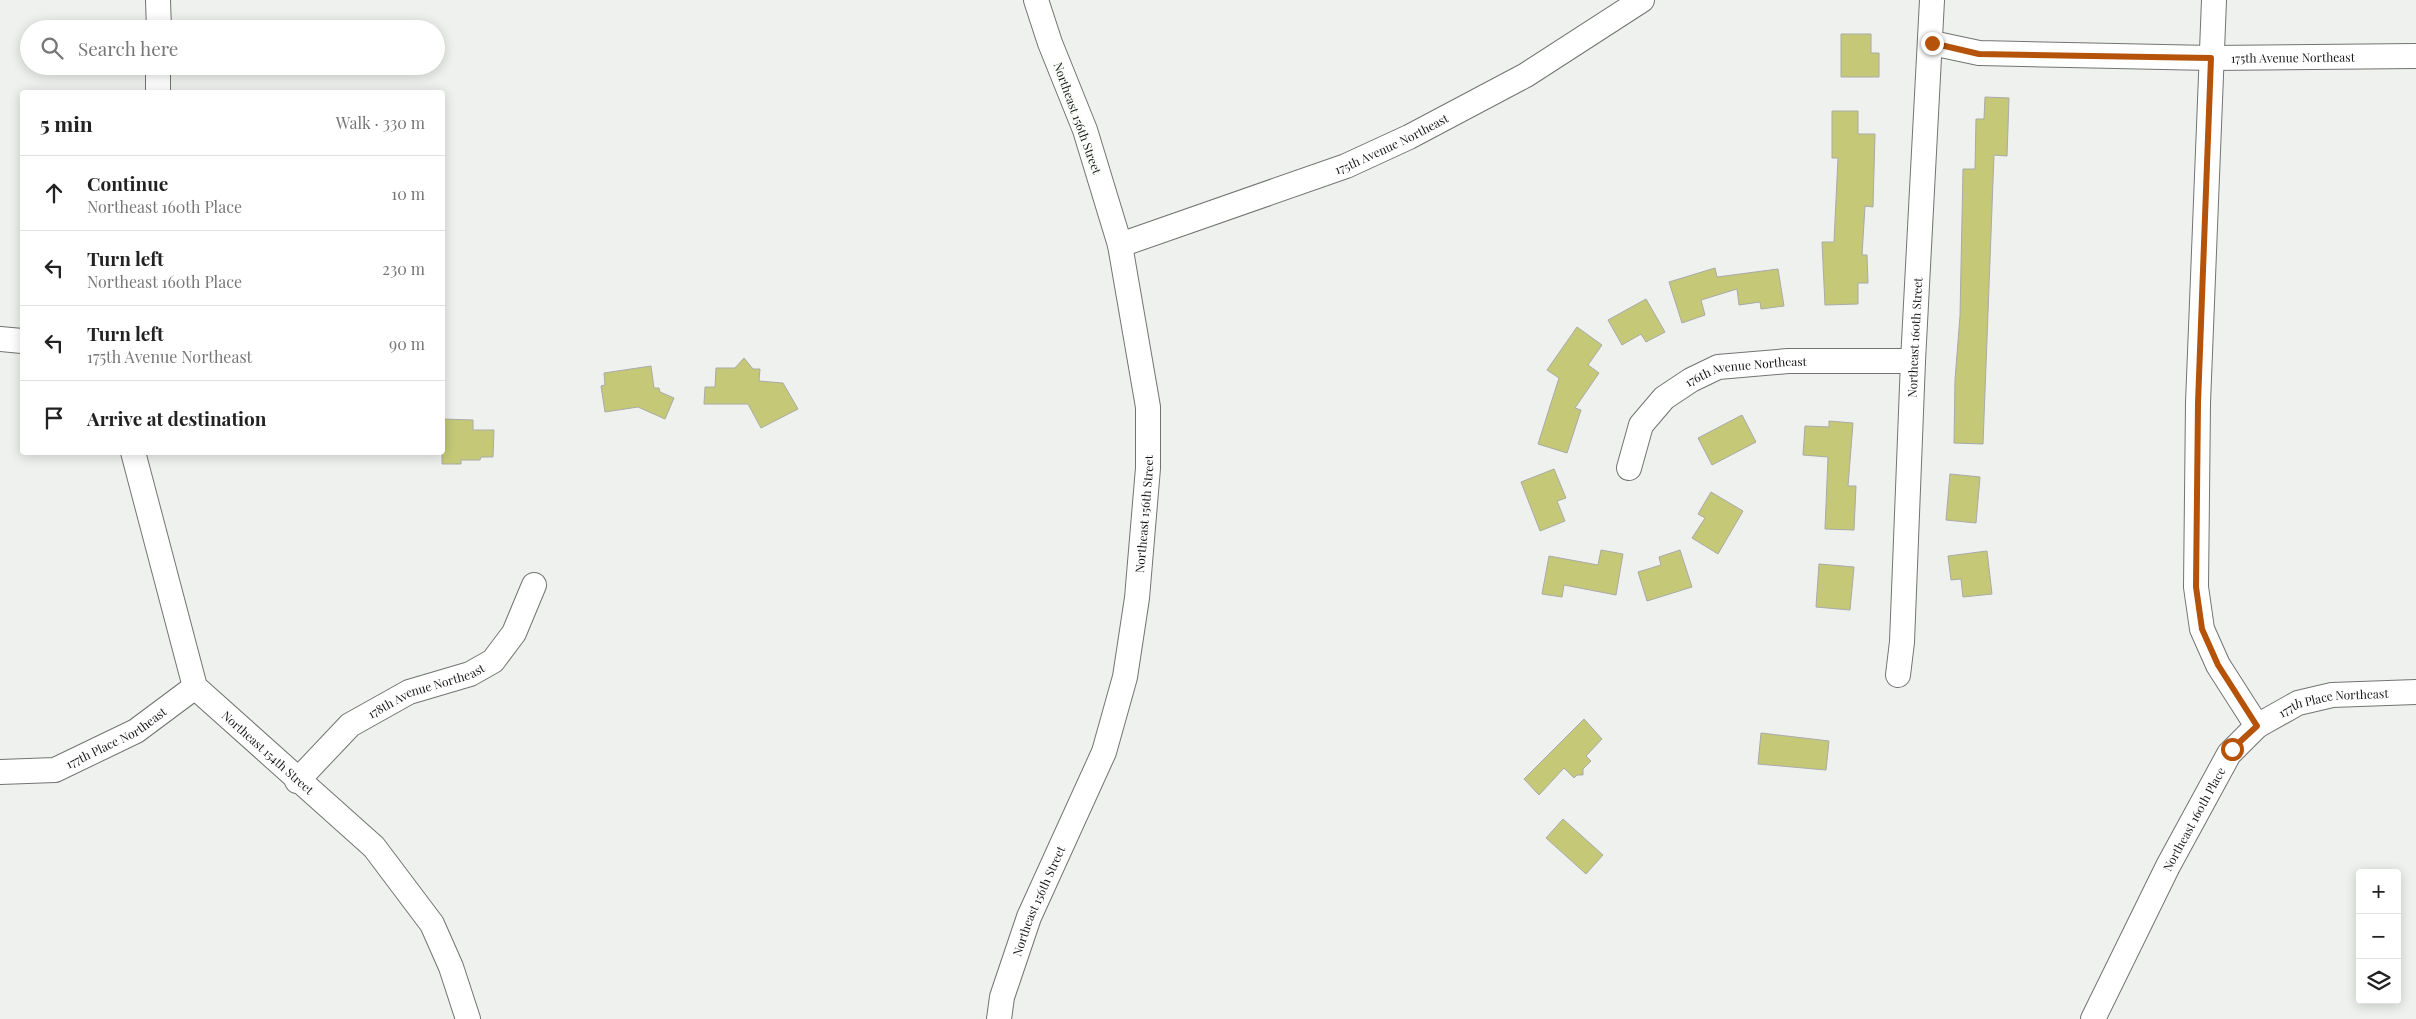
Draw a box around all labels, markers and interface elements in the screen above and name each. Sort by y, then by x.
search box [20,20,445,75]
route end [1921,32,1944,55]
icon: search [38,34,66,62]
text: Search here [78,35,178,61]
street label: 175th Avenue Northeast [2231,49,2356,66]
street label: Northeast 156th Street [1050,60,1106,177]
text: 5 min [40,109,93,137]
street label: 175th Avenue Northeast [1333,109,1452,177]
text: Walk · 330 m [336,112,425,133]
text: Continue [87,170,168,196]
icon: ahead [40,179,68,207]
text: 10 m [391,183,425,204]
text: Northeast 160th Place [87,196,242,217]
text: Turn left [87,245,164,271]
icon: left [40,254,68,282]
text: 230 m [382,258,425,279]
text: Northeast 160th Place [87,271,242,292]
street label: Northeast 160th Street [1904,276,1925,398]
text: Turn left [87,320,164,346]
icon: left [40,329,68,357]
text: 90 m [389,333,425,354]
text: 175th Avenue Northeast [87,346,252,367]
street label: 176th Avenue Northeast [1681,353,1808,390]
icon: arrive [40,404,68,432]
text: Arrive at destination [87,405,267,431]
street label: Northeast 156th Street [1131,454,1156,573]
street label: 178th Avenue Northeast [365,659,488,722]
street label: 177th Place Northeast [2275,685,2390,720]
street label: 177th Place Northeast [63,703,170,772]
street label: Northeast 154th Street [219,707,318,798]
route start [2221,738,2244,761]
street label: Northeast 160th Place [2159,764,2229,874]
street label: Northeast 156th Street [1008,843,1069,958]
map controls [2356,869,2401,1004]
button: + [2356,869,2401,914]
button: − [2356,914,2401,959]
button: layers [2356,959,2401,1004]

